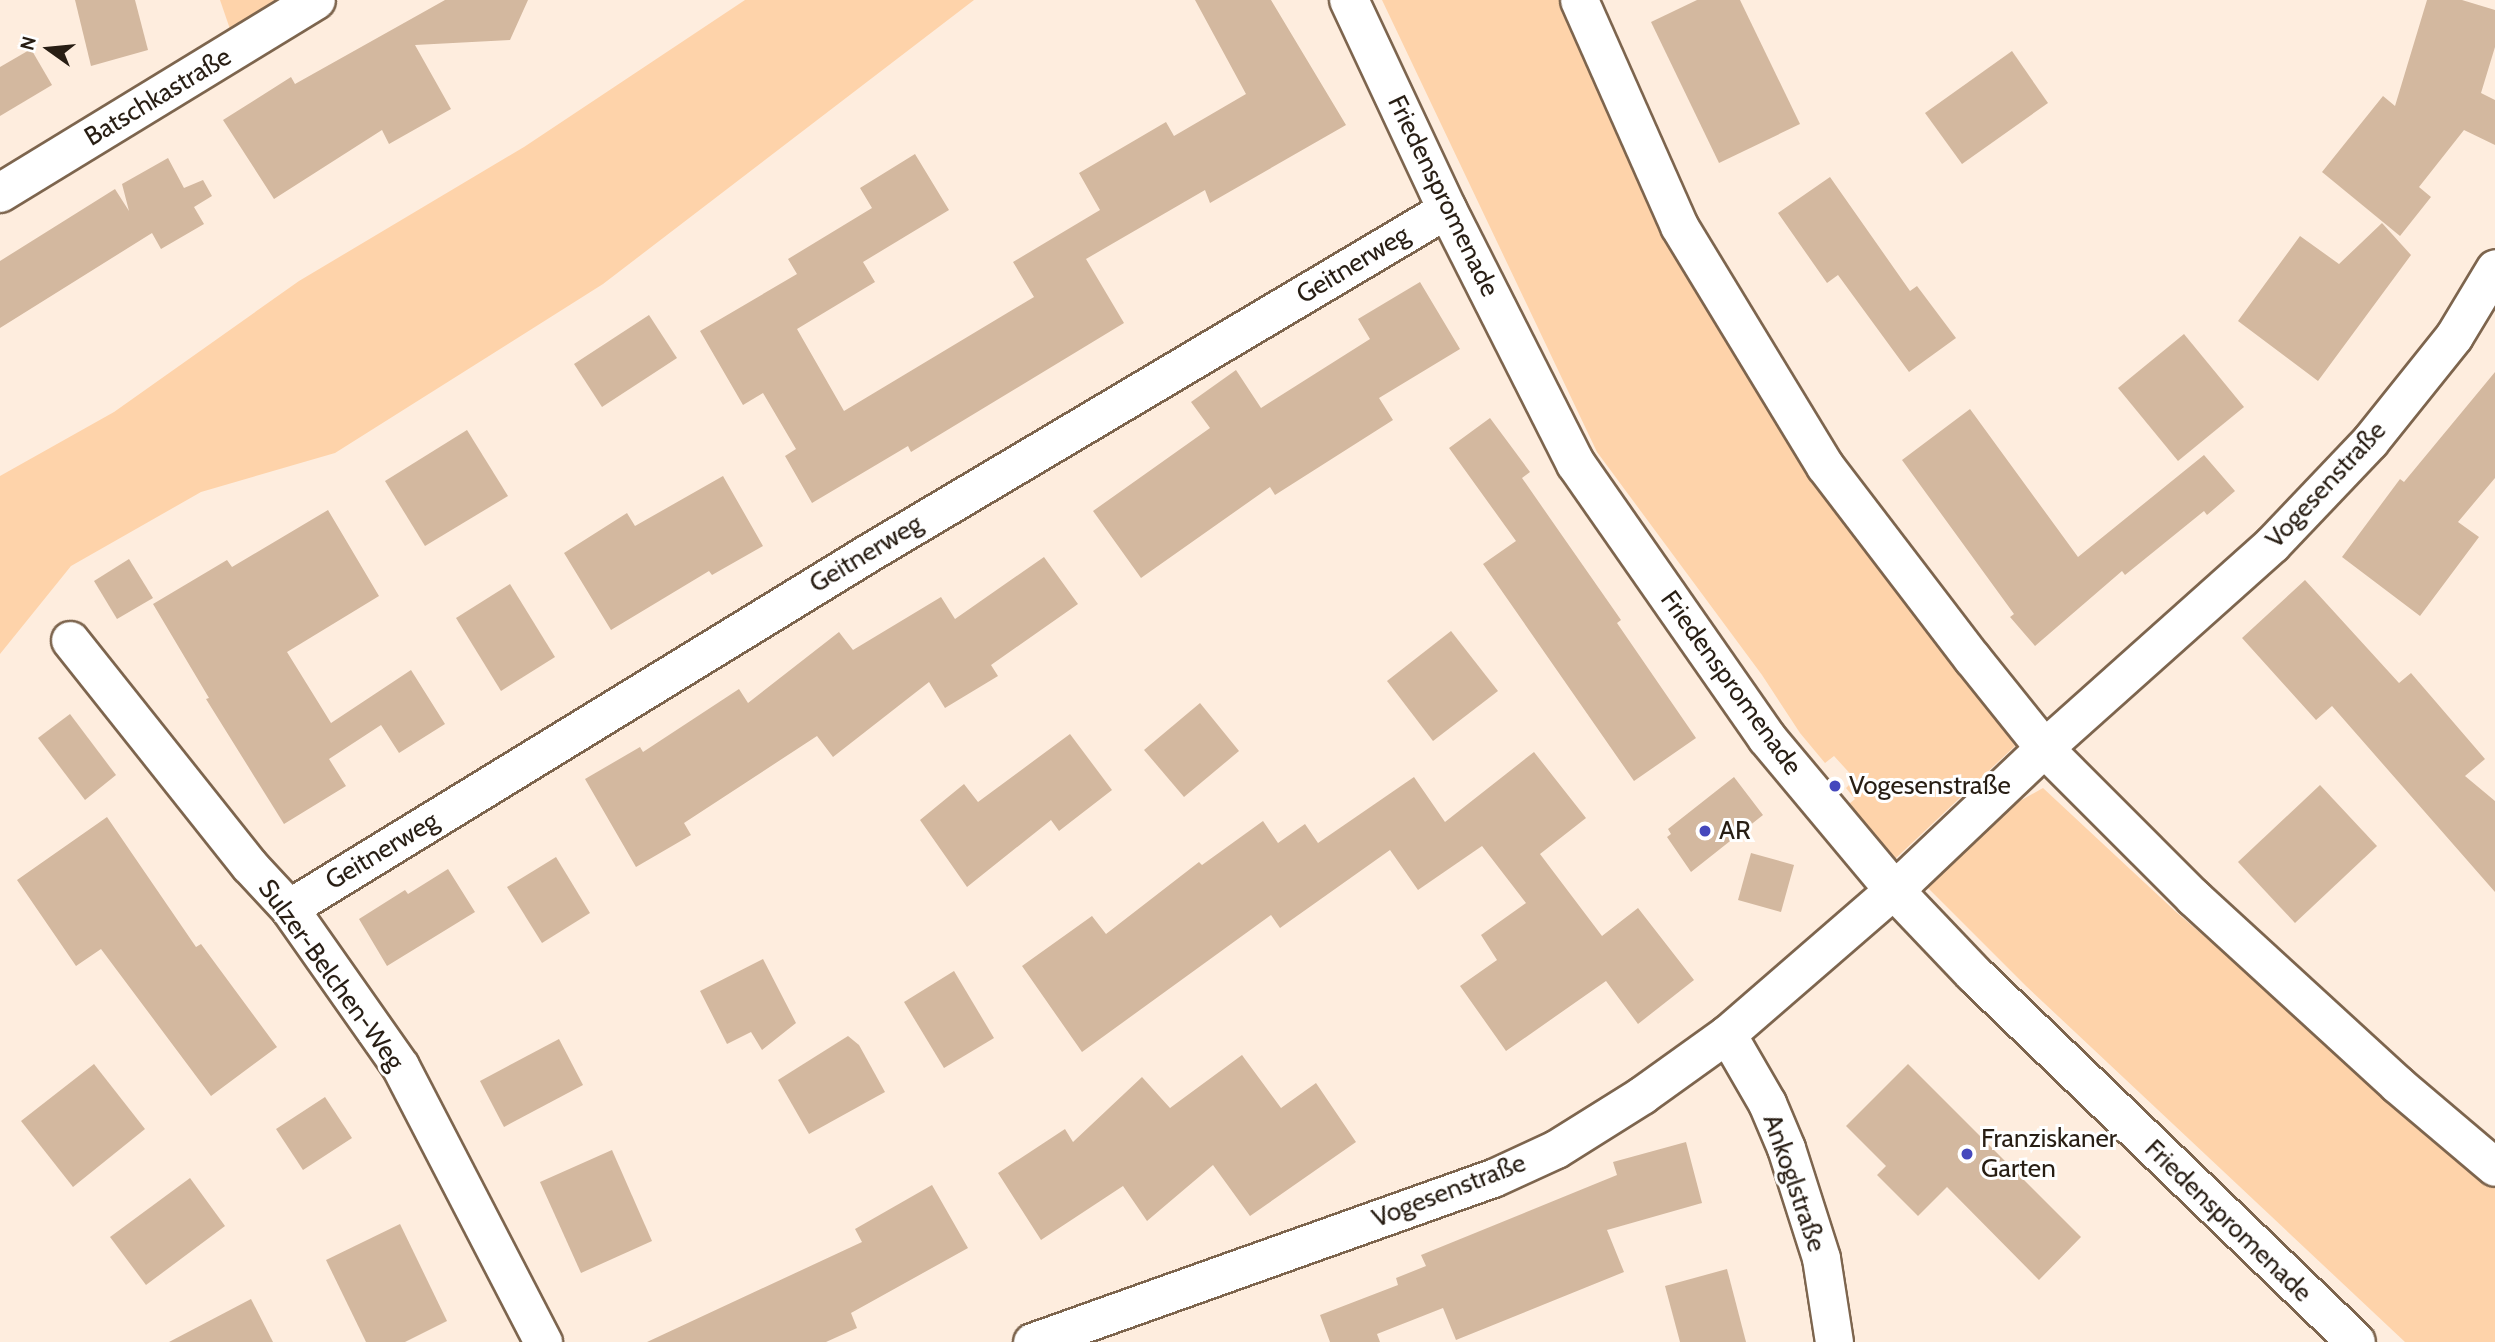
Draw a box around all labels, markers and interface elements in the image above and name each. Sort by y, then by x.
north arrow [14,14,84,84]
text: N [15,34,41,53]
street label: Batschkastraße [79,41,237,153]
street label: Friedenspromenade [1381,90,1505,302]
street label: Geitnerweg [1291,219,1415,311]
street label: Vogesenstraße [2259,415,2393,555]
street label: Geitnerweg [804,508,928,600]
street label: Friedenspromenade [1654,585,1808,781]
place label: Vogesenstraße [1849,770,2011,802]
marker: Vogesenstraße [1827,778,1843,794]
street label: Geitnerweg [320,805,444,897]
place label: AR [1719,815,1751,847]
marker: AR [1697,823,1713,839]
street label: Sulzer-Belchen-Weg [251,874,411,1076]
street label: Ankoglstraße [1756,1110,1832,1256]
place label: Franziskaner Garten [1981,1123,2117,1184]
street label: Friedenspromenade [2138,1133,2318,1309]
marker: Franziskaner Garten [1959,1146,1975,1162]
street label: Vogesenstraße [1368,1147,1530,1235]

